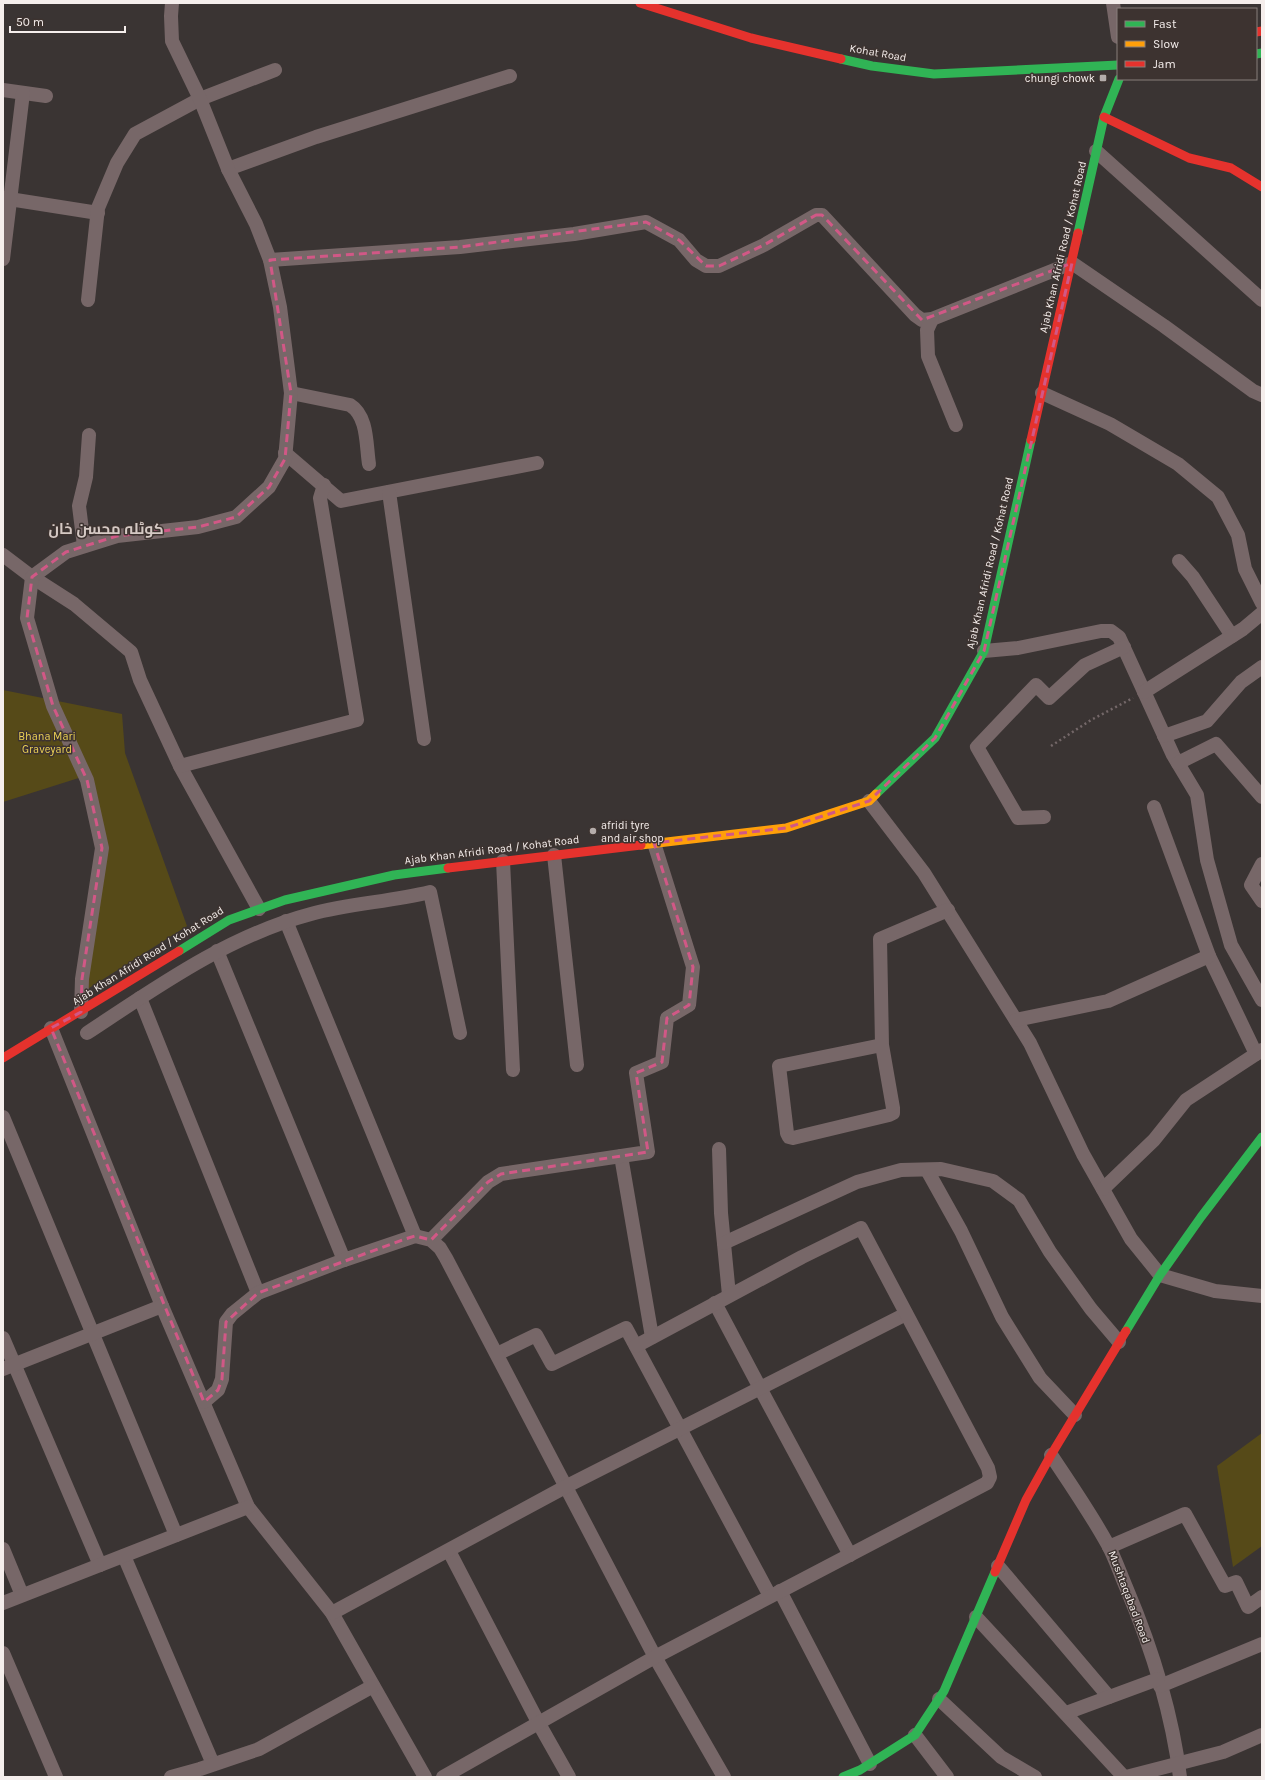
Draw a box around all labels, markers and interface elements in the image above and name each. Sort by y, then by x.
scale bar [10,8,125,34]
legend [1117,8,1257,80]
text: 50 m [16,15,44,29]
text: Fast [1153,17,1177,31]
text: Slow [1153,37,1179,51]
street label: Kohat Road [849,42,907,64]
text: Jam [1153,57,1176,71]
place label: chungi chowk [1025,72,1095,85]
marker: chungi chowk [1098,73,1108,83]
street label: Ajab Khan Afridi Road / Kohat Road [1037,160,1089,334]
street label: Ajab Khan Afridi Road / Kohat Road [964,476,1016,650]
district label: کوٹلہ محسن خان [48,520,164,538]
park label: Bhana Mari Graveyard [18,730,76,756]
place label: afridi tyre and air shop [601,819,664,845]
marker: afridi tyre and air shop [588,826,598,836]
street label: Ajab Khan Afridi Road / Kohat Road [404,833,580,867]
street label: Ajab Khan Afridi Road / Kohat Road [70,904,226,1008]
street label: Mushtaqabad Road [1105,1549,1153,1645]

